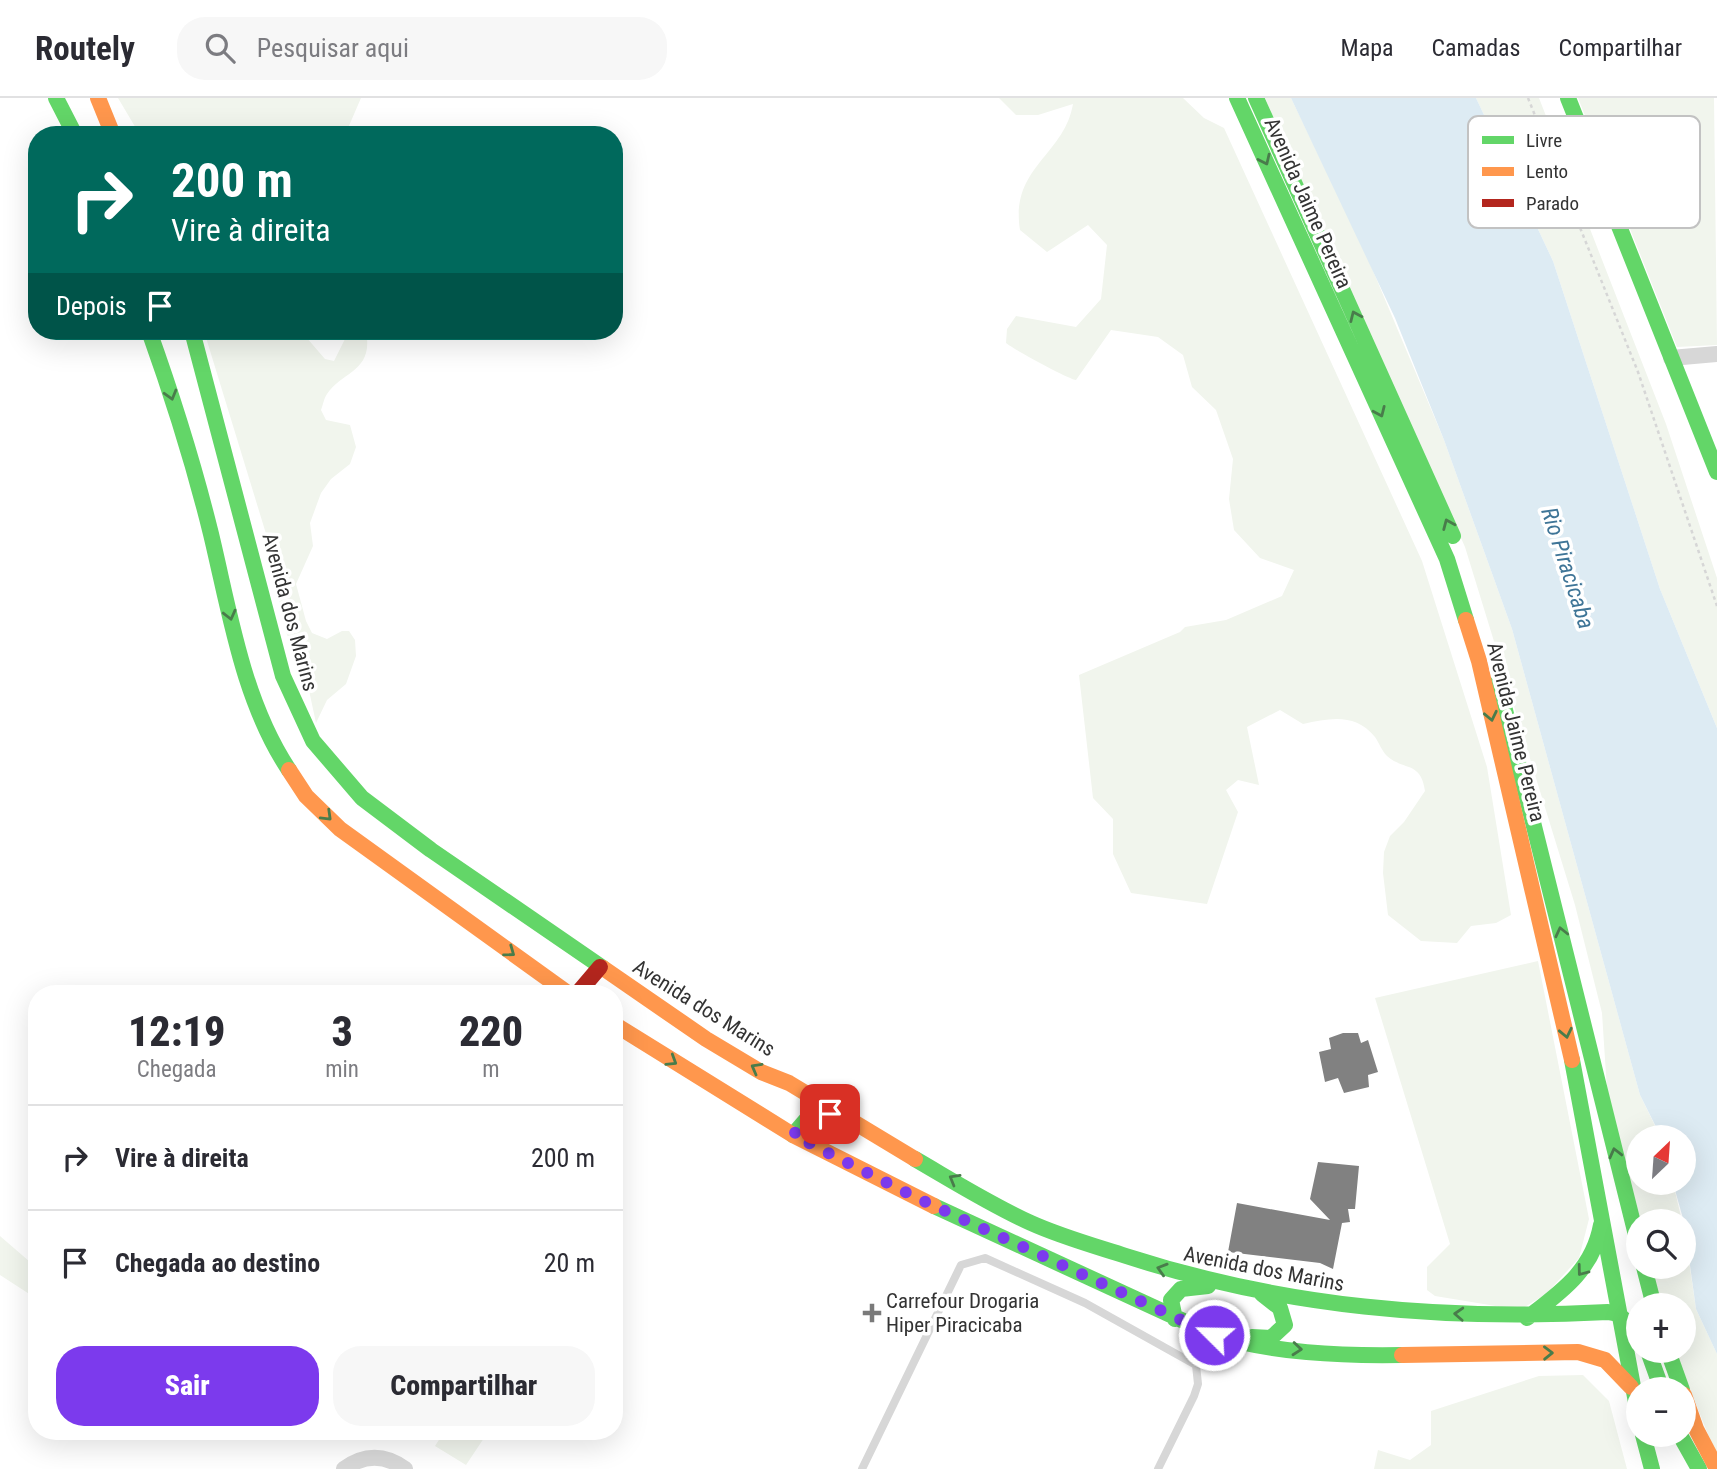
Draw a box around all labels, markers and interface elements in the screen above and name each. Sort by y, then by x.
search box [177,17,667,80]
text: Routely [35,29,135,68]
icon: search [201,29,239,67]
text: Pesquisar aqui [257,33,409,63]
text: Mapa [1341,34,1394,62]
text: Camadas [1432,34,1521,62]
text: Compartilhar [1559,34,1682,62]
street label: Avenida Jaime Pereira [1260,114,1356,292]
legend [1468,116,1700,228]
text: Livre [1526,129,1562,152]
text: 200 m [171,152,293,209]
one-way arrow [1257,153,1271,165]
icon: right [56,154,147,245]
text: Lento [1526,160,1568,183]
text: Parado [1526,192,1579,215]
text: Vire à direita [171,211,331,249]
icon: arrive [141,287,179,325]
text: Depois [56,291,127,321]
one-way arrow [1349,311,1363,324]
one-way arrow [163,389,178,401]
one-way arrow [1372,405,1386,417]
water label: Rio Piracicaba [1535,504,1600,632]
one-way arrow [1442,519,1456,531]
street label: Avenida dos Marins [257,530,323,694]
one-way arrow [222,609,236,621]
street label: Avenida Jaime Pereira [1482,640,1550,824]
one-way arrow [1483,710,1498,722]
one-way arrow [319,808,332,821]
one-way arrow [1555,926,1569,938]
one-way arrow [502,943,515,956]
street label: Avenida dos Marins [629,955,779,1061]
text: 12:19 [128,1007,225,1056]
text: 3 [331,1007,353,1056]
text: 220 [459,1007,523,1056]
one-way arrow [1558,1027,1573,1039]
one-way arrow [664,1052,677,1065]
text: Chegada [137,1056,216,1083]
text: min [325,1056,359,1083]
text: m [482,1056,500,1083]
one-way arrow [751,1063,764,1076]
pin [800,1084,860,1144]
icon: arrive [811,1095,849,1133]
north arrow [1626,1125,1696,1195]
map controls [1626,1125,1696,1447]
icon: right [56,1139,94,1177]
text: Vire à direita [115,1143,249,1173]
text: 200 m [531,1143,595,1173]
one-way arrow [1609,1147,1623,1159]
one-way arrow [949,1174,962,1187]
button: search [1626,1209,1696,1279]
street label: Avenida dos Marins [1182,1242,1346,1296]
icon: arrive [56,1244,94,1282]
text: Chegada ao destino [115,1248,320,1278]
text: 20 m [544,1248,595,1278]
one-way arrow [1157,1262,1169,1277]
one-way arrow [1577,1264,1590,1276]
place label: Carrefour Drogaria Hiper Piracicaba [886,1289,1039,1337]
button: + [1626,1293,1696,1363]
position arrow [1177,1298,1251,1372]
marker: Carrefour Drogaria Hiper Piracicaba [864,1305,880,1321]
one-way arrow [1453,1307,1464,1322]
one-way arrow [1291,1341,1303,1356]
one-way arrow [1543,1345,1554,1360]
button: Sair [56,1346,319,1426]
button: Compartilhar [333,1346,595,1426]
button: − [1626,1377,1696,1447]

